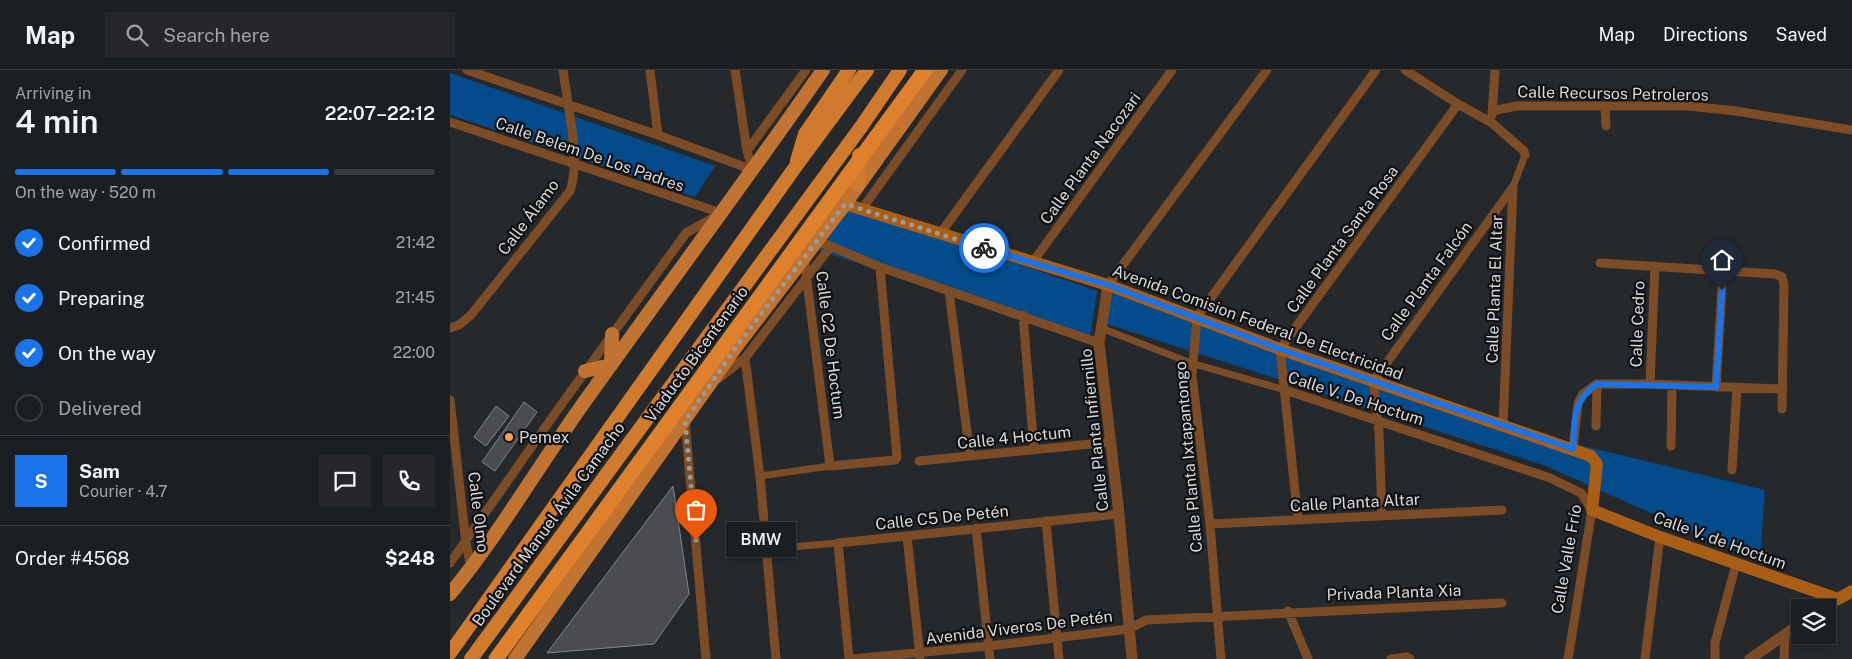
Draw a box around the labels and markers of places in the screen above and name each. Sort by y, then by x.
pin [1701,239,1743,290]
place label: Pemex [519,428,569,447]
marker: Pemex [503,431,515,443]
pin [675,489,717,540]
callout: BMW [726,522,796,558]

